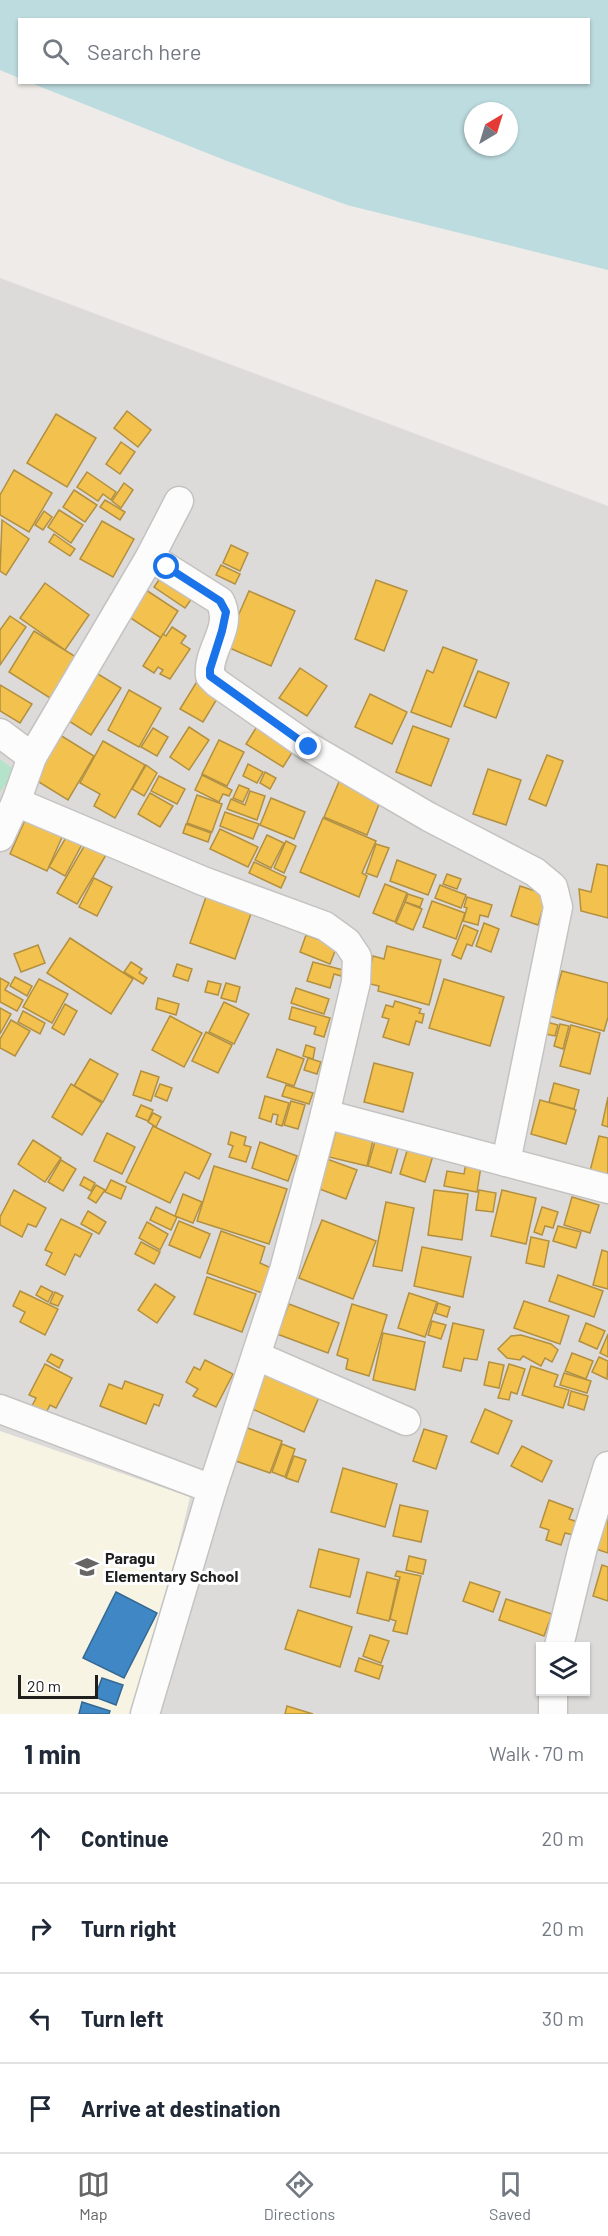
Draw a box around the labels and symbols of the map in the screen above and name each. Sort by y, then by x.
north arrow [464,102,518,156]
route start [153,553,179,579]
route end [295,733,321,759]
place label: Paragu Elementary School [105,1548,239,1585]
school or university icon: Paragu Elementary School [74,1554,100,1580]
scale bar [18,1672,98,1700]

